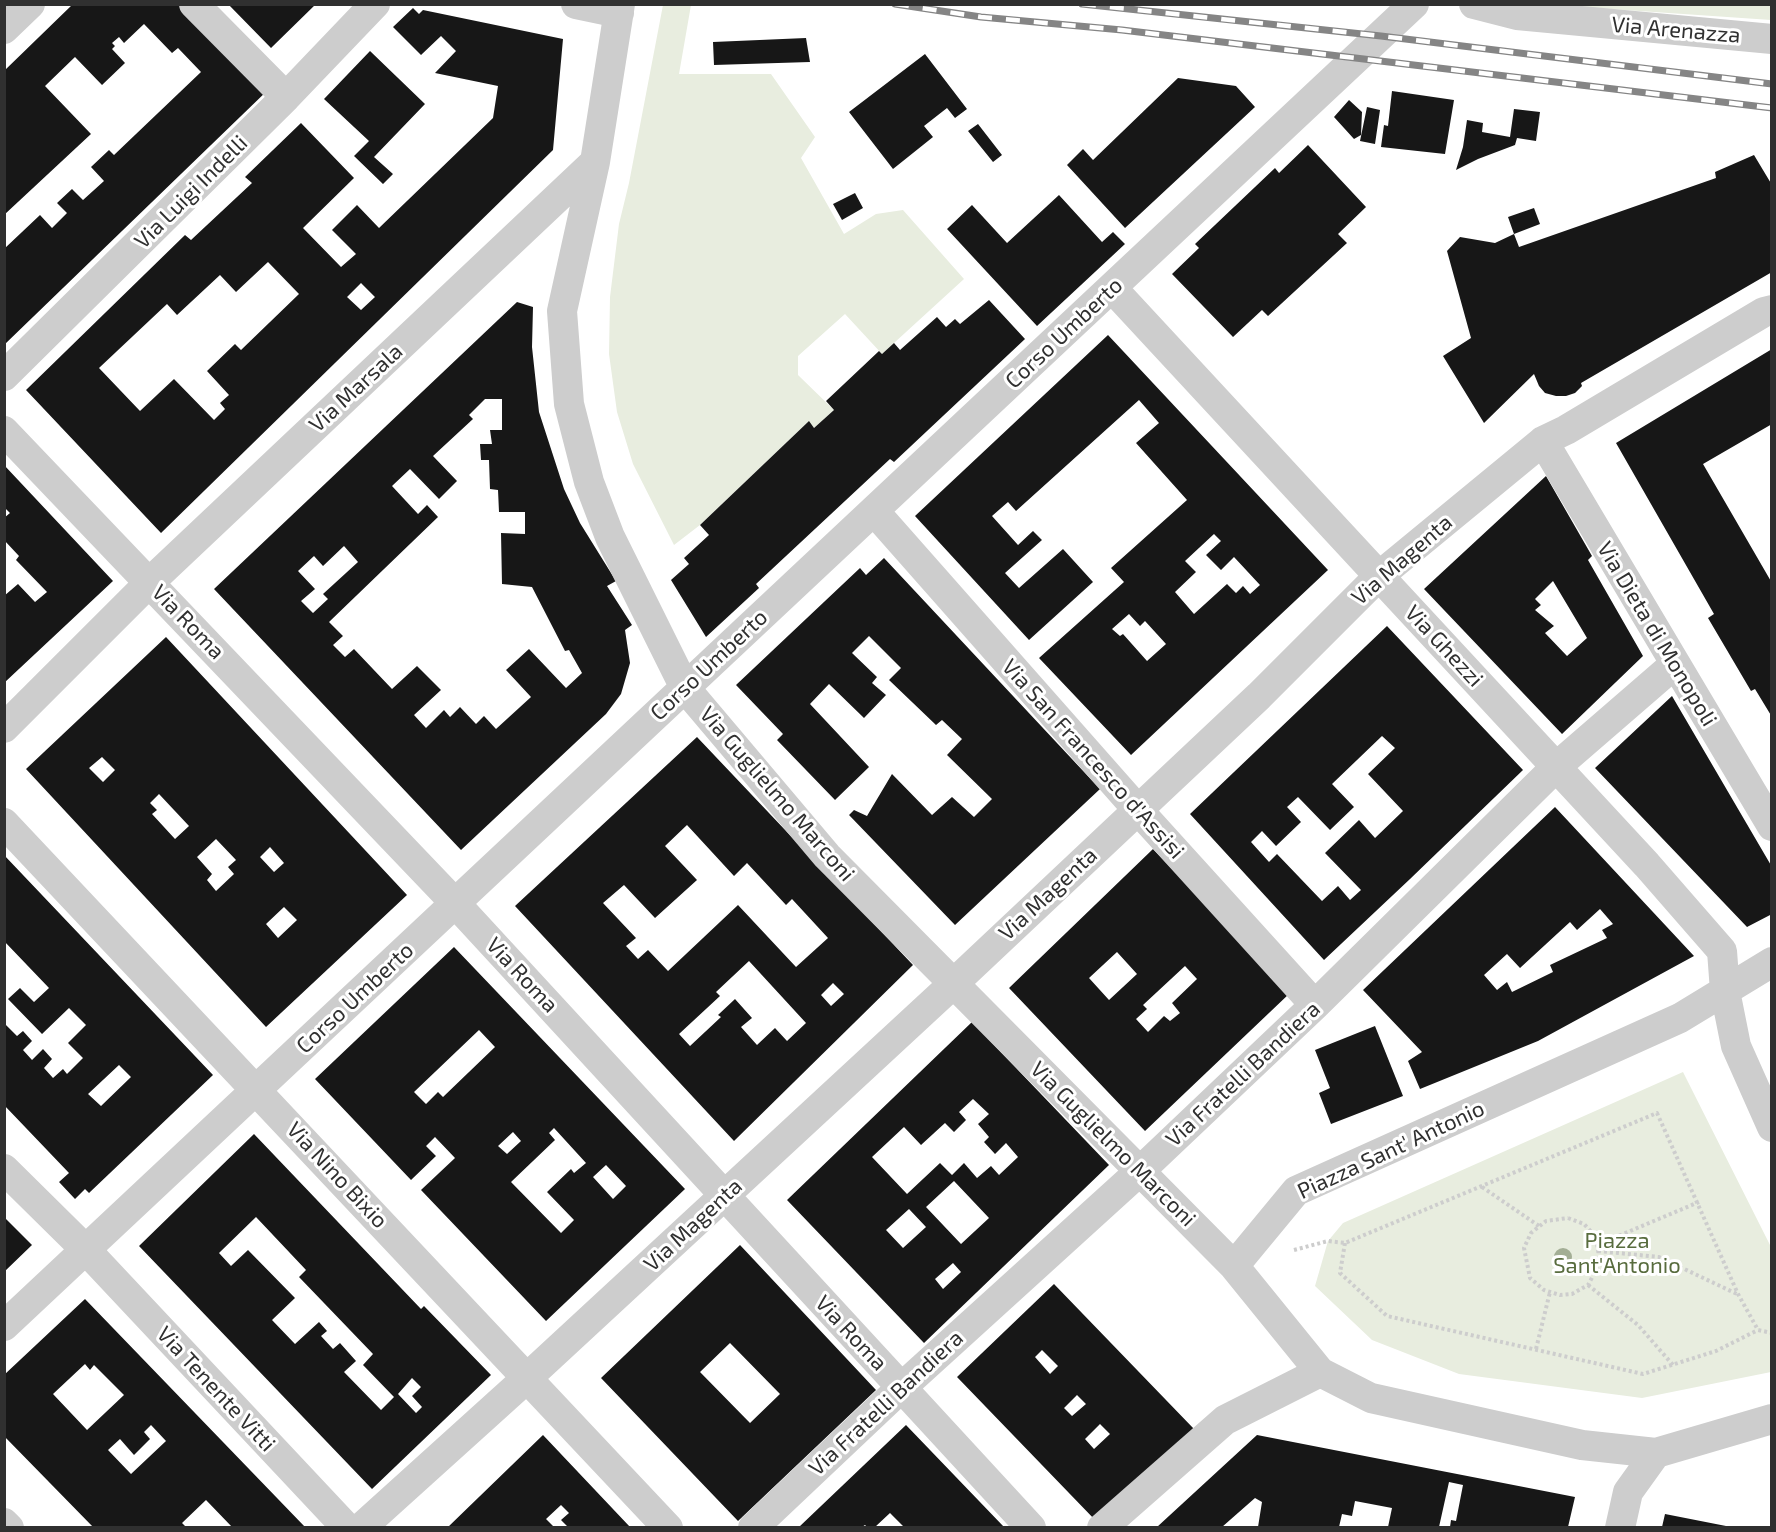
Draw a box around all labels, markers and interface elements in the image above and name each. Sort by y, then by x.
street label: Via Arenazza [1610,11,1742,49]
street label: Via Luigi Indelli [129,130,253,254]
street label: Corso Umberto [1000,272,1128,394]
street label: Via Marsala [304,338,408,438]
street label: Via Magenta [1346,509,1458,611]
street label: Via Dieta di Monopoli [1592,537,1722,731]
street label: Via Roma [146,579,230,665]
street label: Via Ghezzi [1400,600,1488,692]
street label: Corso Umberto [645,604,773,726]
street label: Via San Francesco d'Assisi [996,654,1190,864]
street label: Via Guglielmo Marconi [694,701,860,887]
street label: Via Magenta [993,842,1103,946]
street label: Via Roma [481,932,563,1018]
street label: Corso Umberto [291,937,419,1059]
street label: Via Fratelli Bandiera [1160,996,1326,1152]
street label: Via Guglielmo Marconi [1025,1056,1201,1232]
street label: Piazza Sant' Antonio [1293,1095,1489,1205]
street label: Via Nino Bixio [281,1116,393,1234]
street label: Via Magenta [638,1173,748,1277]
park label: Piazza Sant'Antonio [1553,1228,1681,1280]
street label: Via Roma [810,1290,892,1376]
street label: Via Tenente Vitti [151,1321,281,1457]
street label: Via Fratelli Bandiera [803,1325,969,1481]

